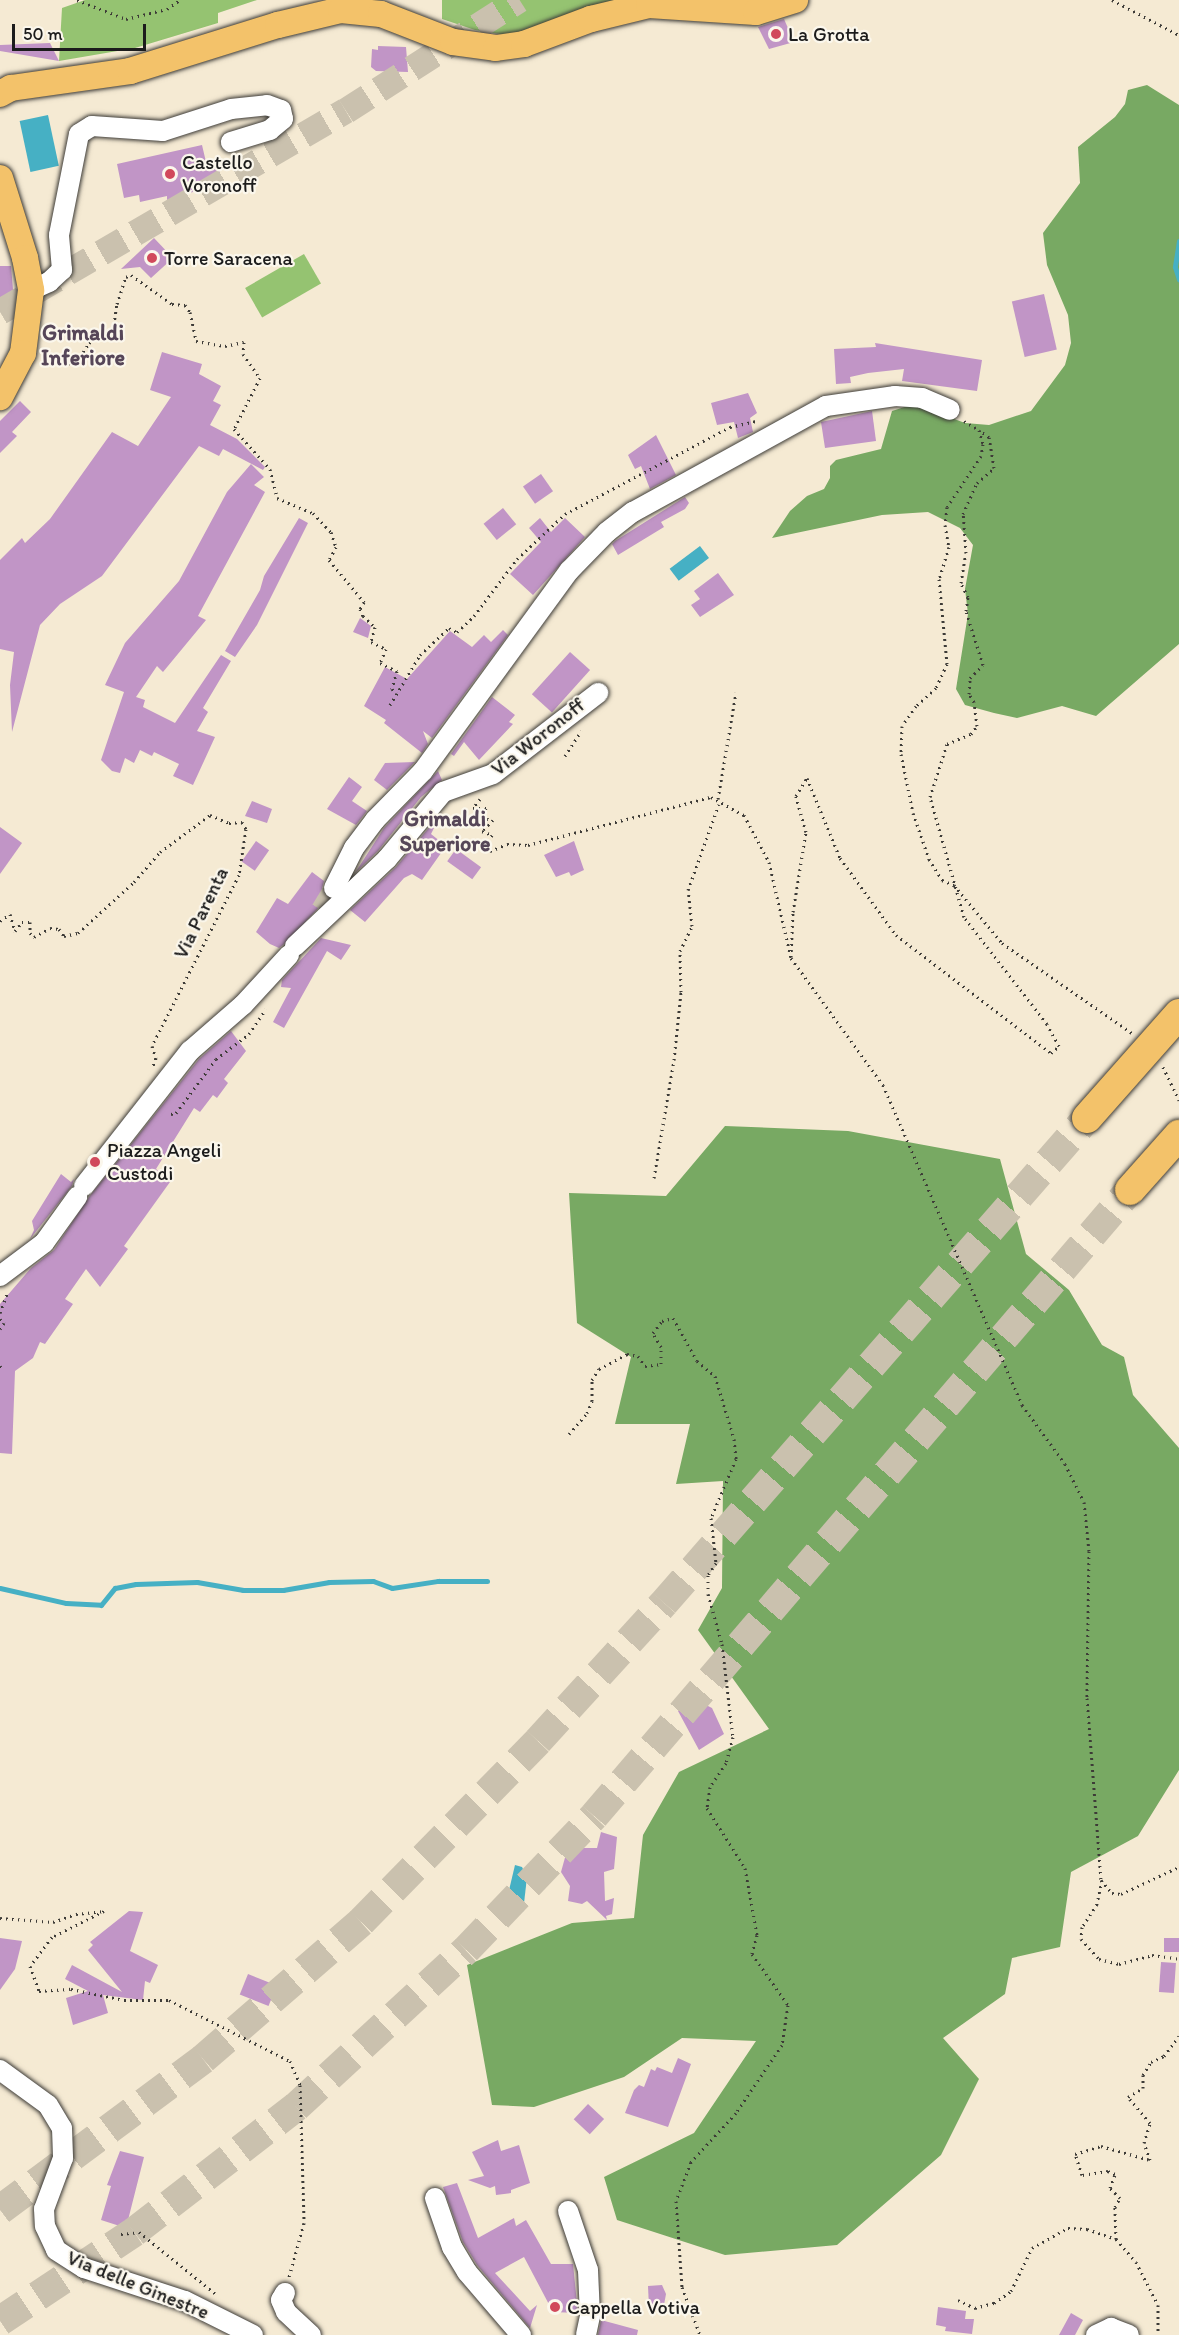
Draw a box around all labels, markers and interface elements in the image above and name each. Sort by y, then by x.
scale bar [15,12,148,50]
place label: La Grotta [788,22,869,46]
text: 50 m [23,23,63,45]
marker: La Grotta [769,27,783,41]
place label: Castello Voronoff [182,150,257,197]
marker: Castello Voronoff [163,167,177,181]
place label: Torre Saracena [164,246,293,270]
marker: Torre Saracena [145,251,159,265]
district label: Grimaldi Inferiore [41,319,125,370]
street label: Via Woronoff [487,693,589,781]
district label: Grimaldi Superiore [400,805,490,856]
street label: Via Parenta [169,864,233,962]
place label: Piazza Angeli Custodi [107,1138,221,1185]
marker: Piazza Angeli Custodi [88,1155,102,1169]
street label: Via delle Ginestre [64,2246,212,2324]
place label: Cappella Votiva [567,2295,700,2319]
marker: Cappella Votiva [548,2300,562,2314]

